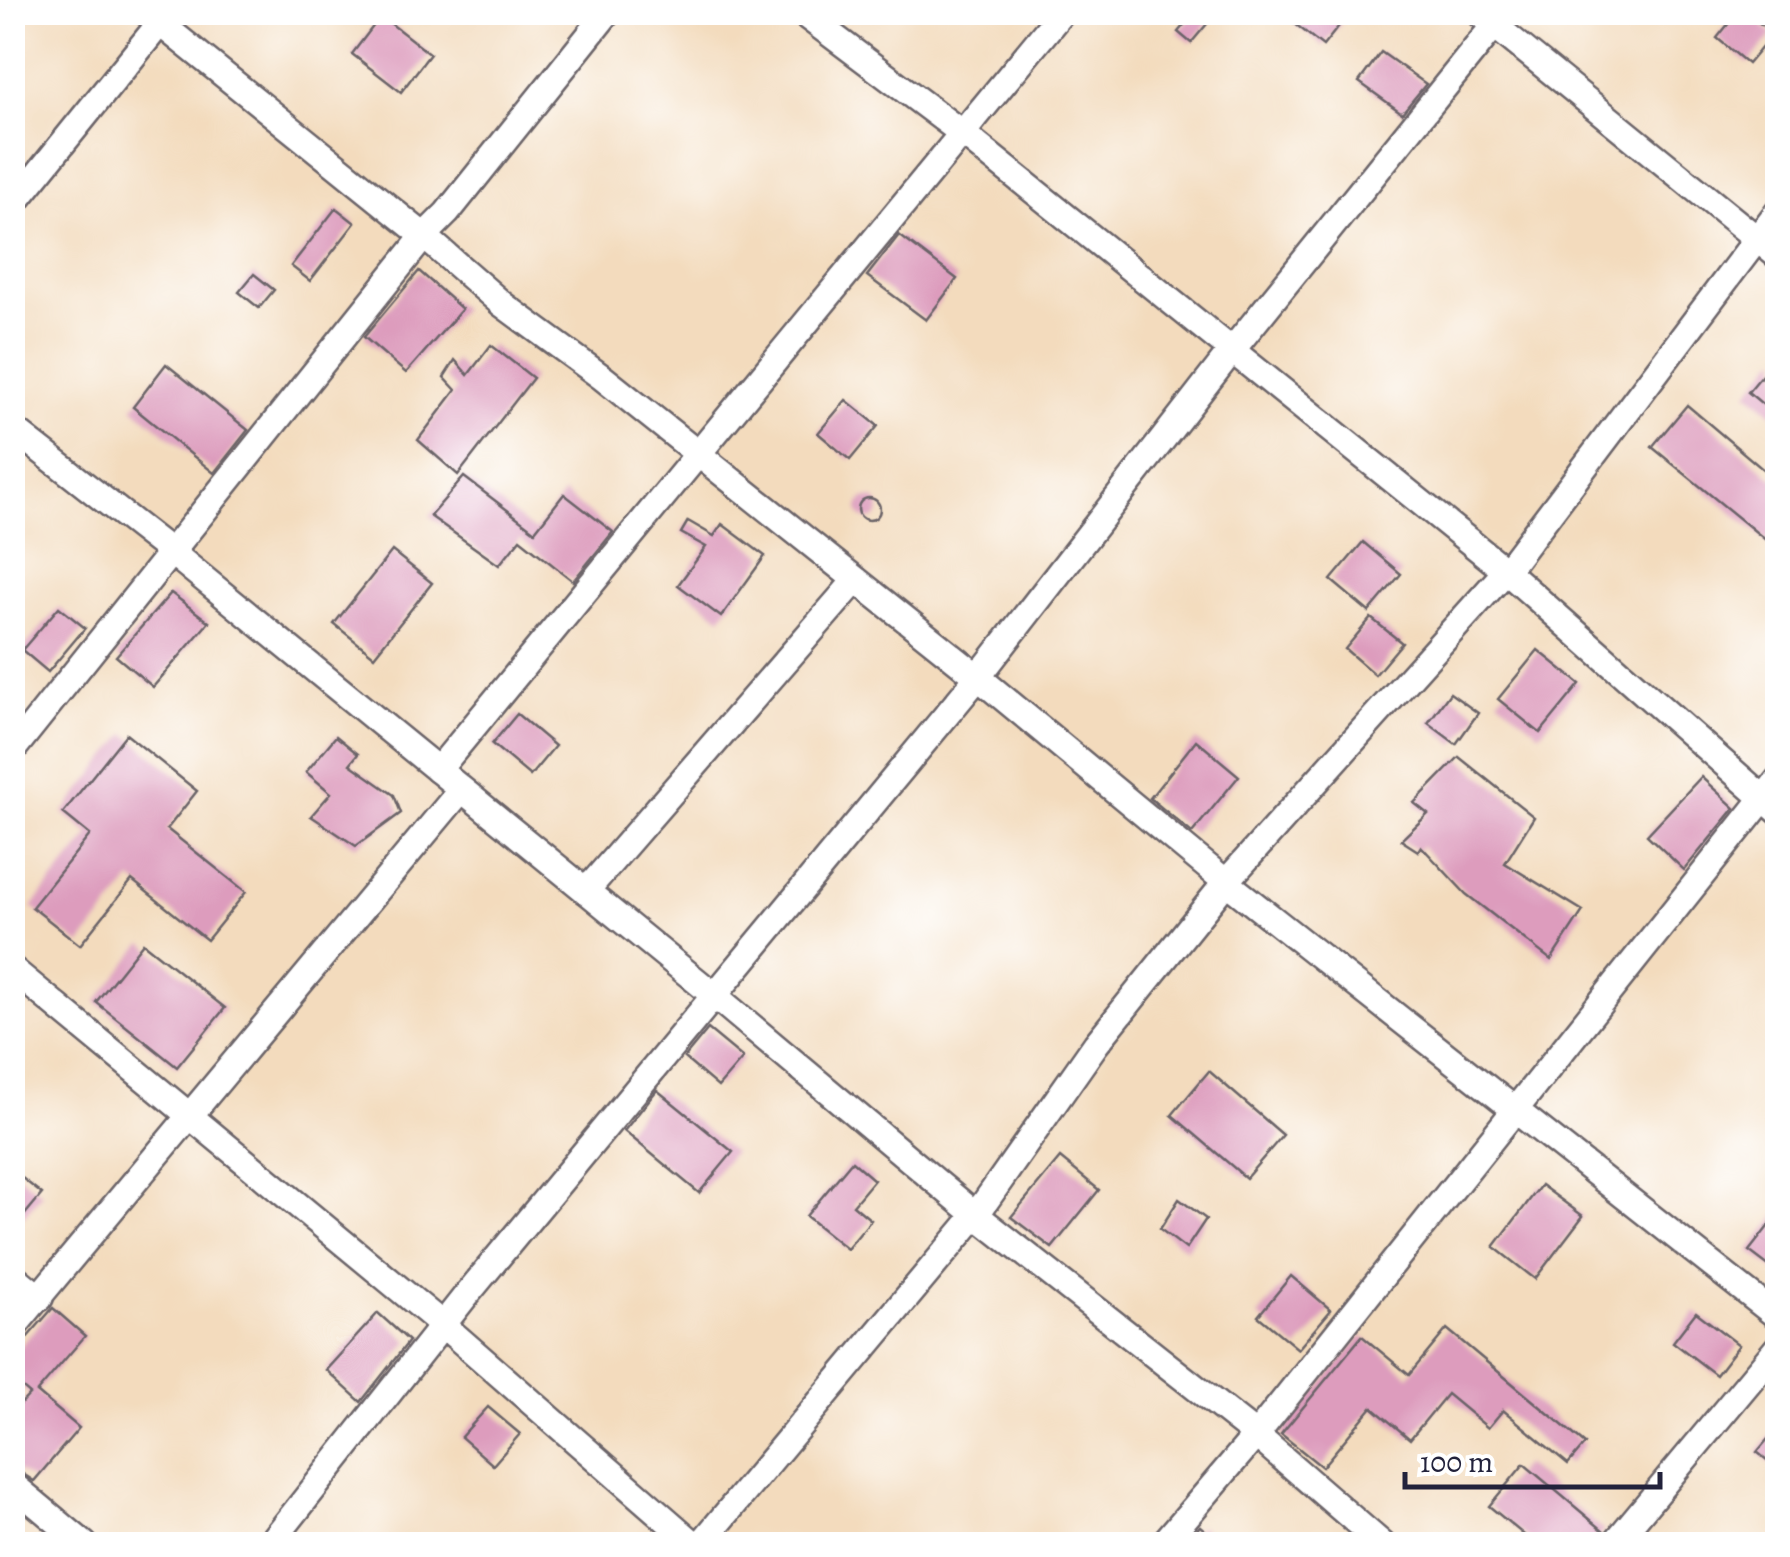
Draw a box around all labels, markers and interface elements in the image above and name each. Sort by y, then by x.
scale bar [1405,1427,1660,1489]
text: 100 m [1420,1442,1493,1482]

